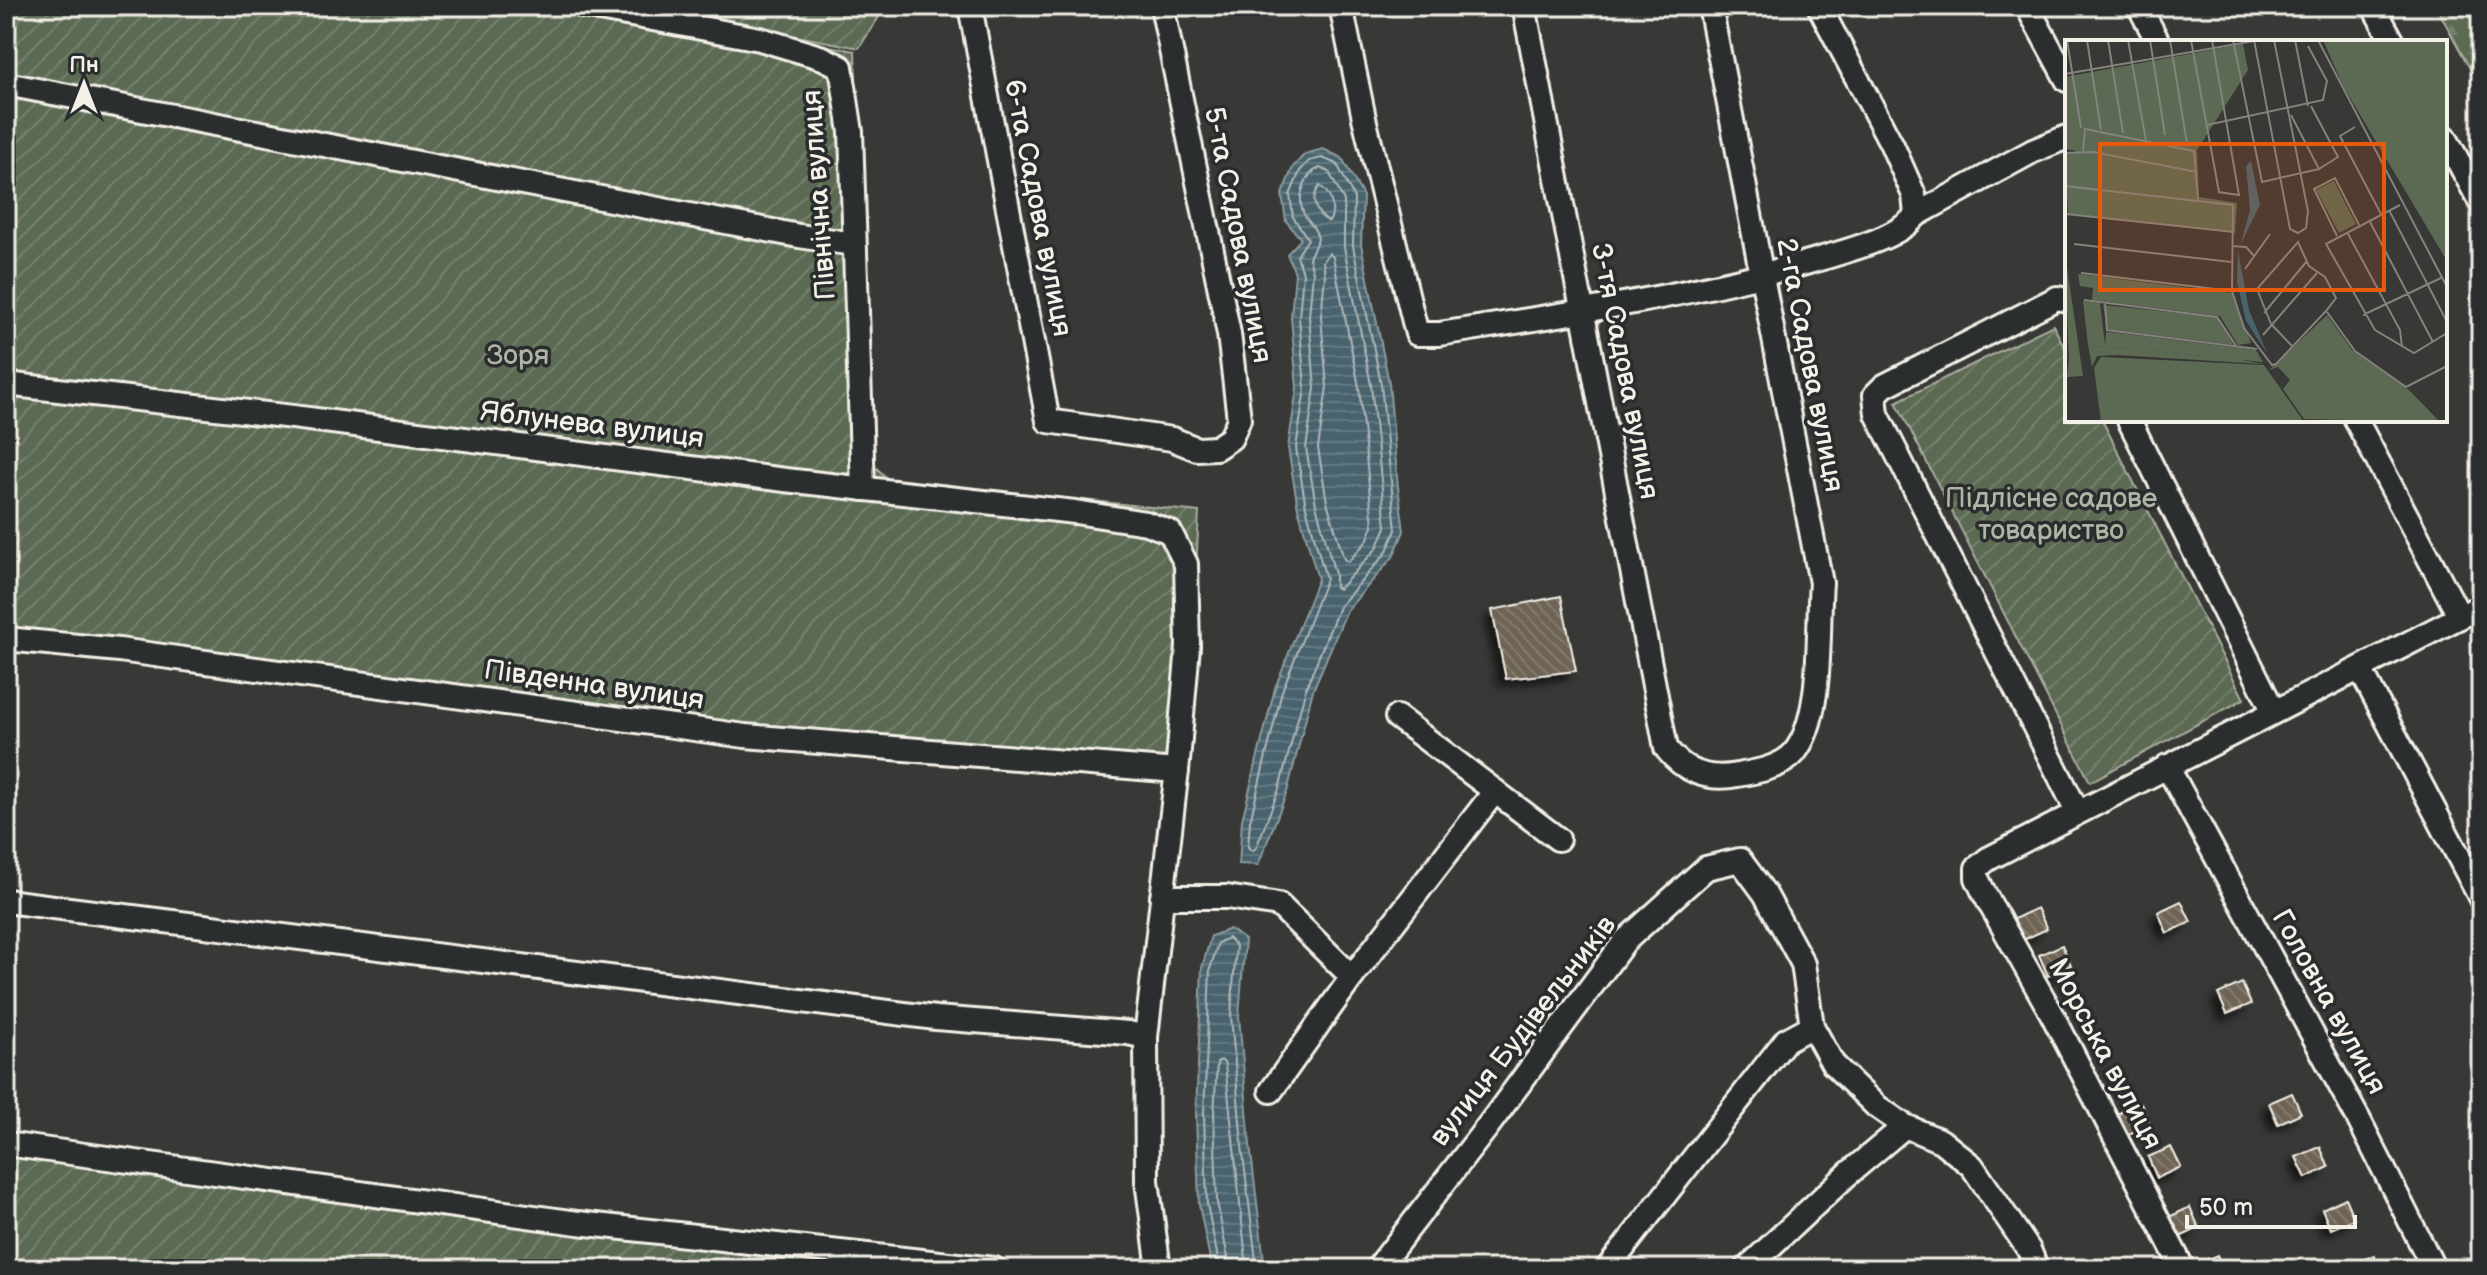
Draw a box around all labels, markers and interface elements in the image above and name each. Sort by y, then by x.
inset map [2065,40,2447,422]
north arrow [44,44,124,124]
text: Пн [69,52,99,79]
street label: 6-та Садова вулиця [997,77,1079,339]
street label: Північна вулиця [795,89,843,301]
street label: 5-та Садова вулиця [1197,104,1279,366]
street label: 2-га Садова вулиця [1769,235,1851,495]
street label: 3-тя Садова вулиця [1584,240,1666,502]
park label: Зоря [487,339,549,372]
street label: Яблунева вулиця [478,395,706,455]
park label: Підлісне садове товариство [1945,482,2157,547]
street label: Південна вулиця [482,653,706,717]
street label: Головна вулиця [2265,904,2393,1100]
street label: вулиця Будівельників [1423,909,1623,1153]
street label: Морська вулиця [2041,953,2169,1155]
scale bar [2187,1179,2355,1229]
text: 50 m [2199,1193,2253,1222]

